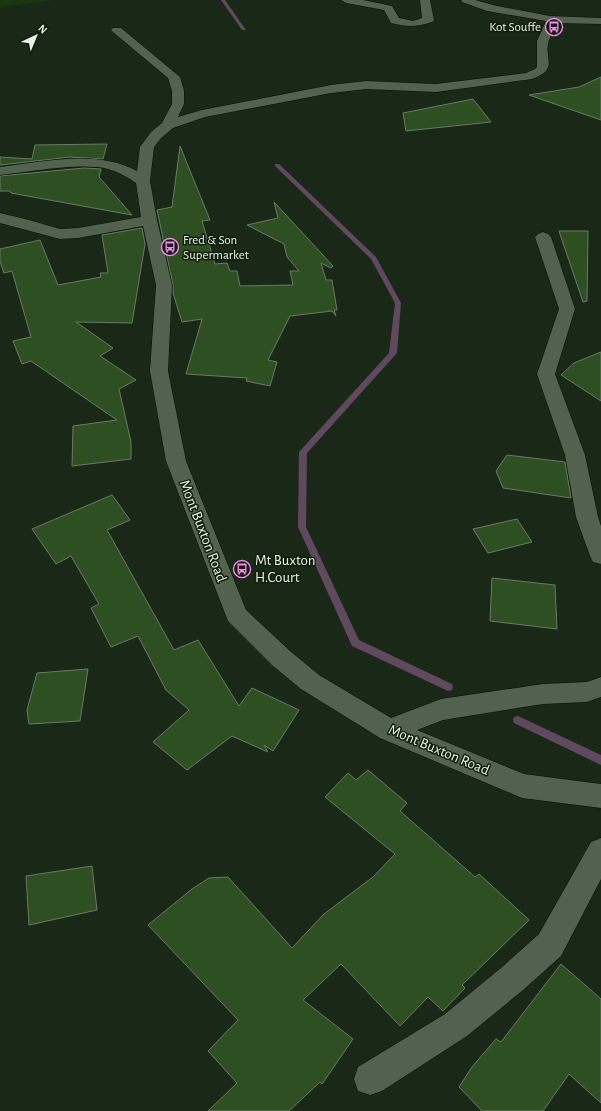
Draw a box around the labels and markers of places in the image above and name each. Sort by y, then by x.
bus stop icon: Kot Souffe [544,17,564,37]
place label: Kot Souffe [489,21,541,34]
place label: Fred & Son Supermarket [183,234,249,262]
bus stop icon: Fred & Son Supermarket [160,237,180,257]
place label: Mt Buxton H.Court [255,553,316,585]
bus stop icon: Mt Buxton H.Court [232,559,252,579]

